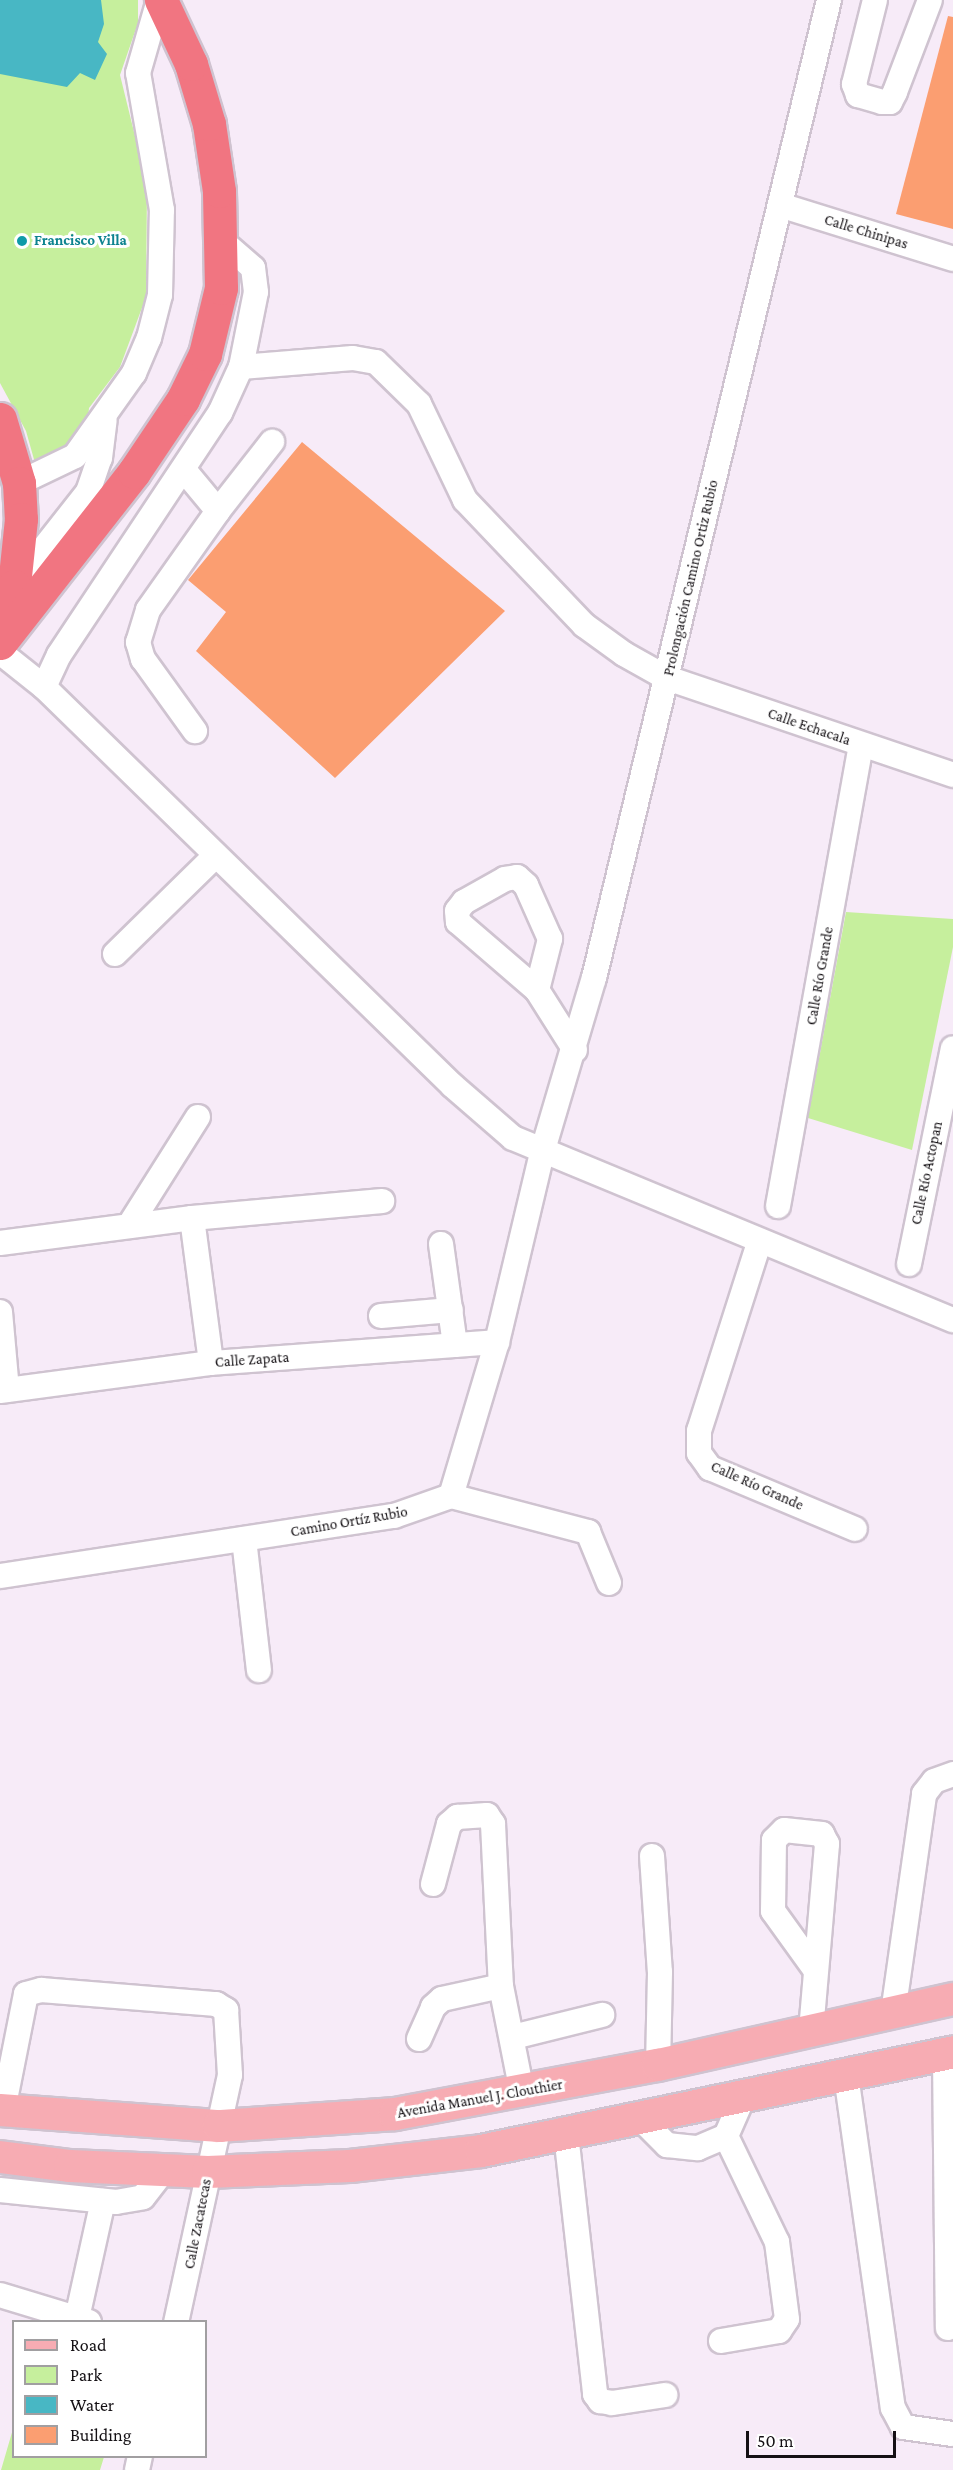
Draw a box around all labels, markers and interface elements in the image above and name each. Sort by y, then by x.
street label: Calle Chinipas [822,211,910,253]
place label: Francisco Villa [34,232,127,250]
marker: Francisco Villa [15,234,29,248]
street label: Prolongación Camino Ortiz Rubio [660,478,722,678]
street label: Calle Echacala [765,704,853,750]
street label: Calle Río Grande [802,925,838,1027]
street label: Calle Río Actopan [907,1120,947,1226]
street label: Calle Zapata [214,1348,290,1372]
street label: Calle Río Grande [708,1458,806,1514]
street label: Camino Ortíz Rubio [289,1503,409,1541]
street label: Avenida Manuel J. Clouthier [396,2076,564,2122]
street label: Calle Zacatecas [180,2177,216,2271]
legend [12,2320,207,2458]
text: Road [70,2335,107,2355]
text: Park [70,2365,102,2385]
text: Water [70,2395,114,2415]
scale bar [749,2419,899,2457]
text: Building [70,2425,131,2445]
text: 50 m [757,2431,794,2451]

